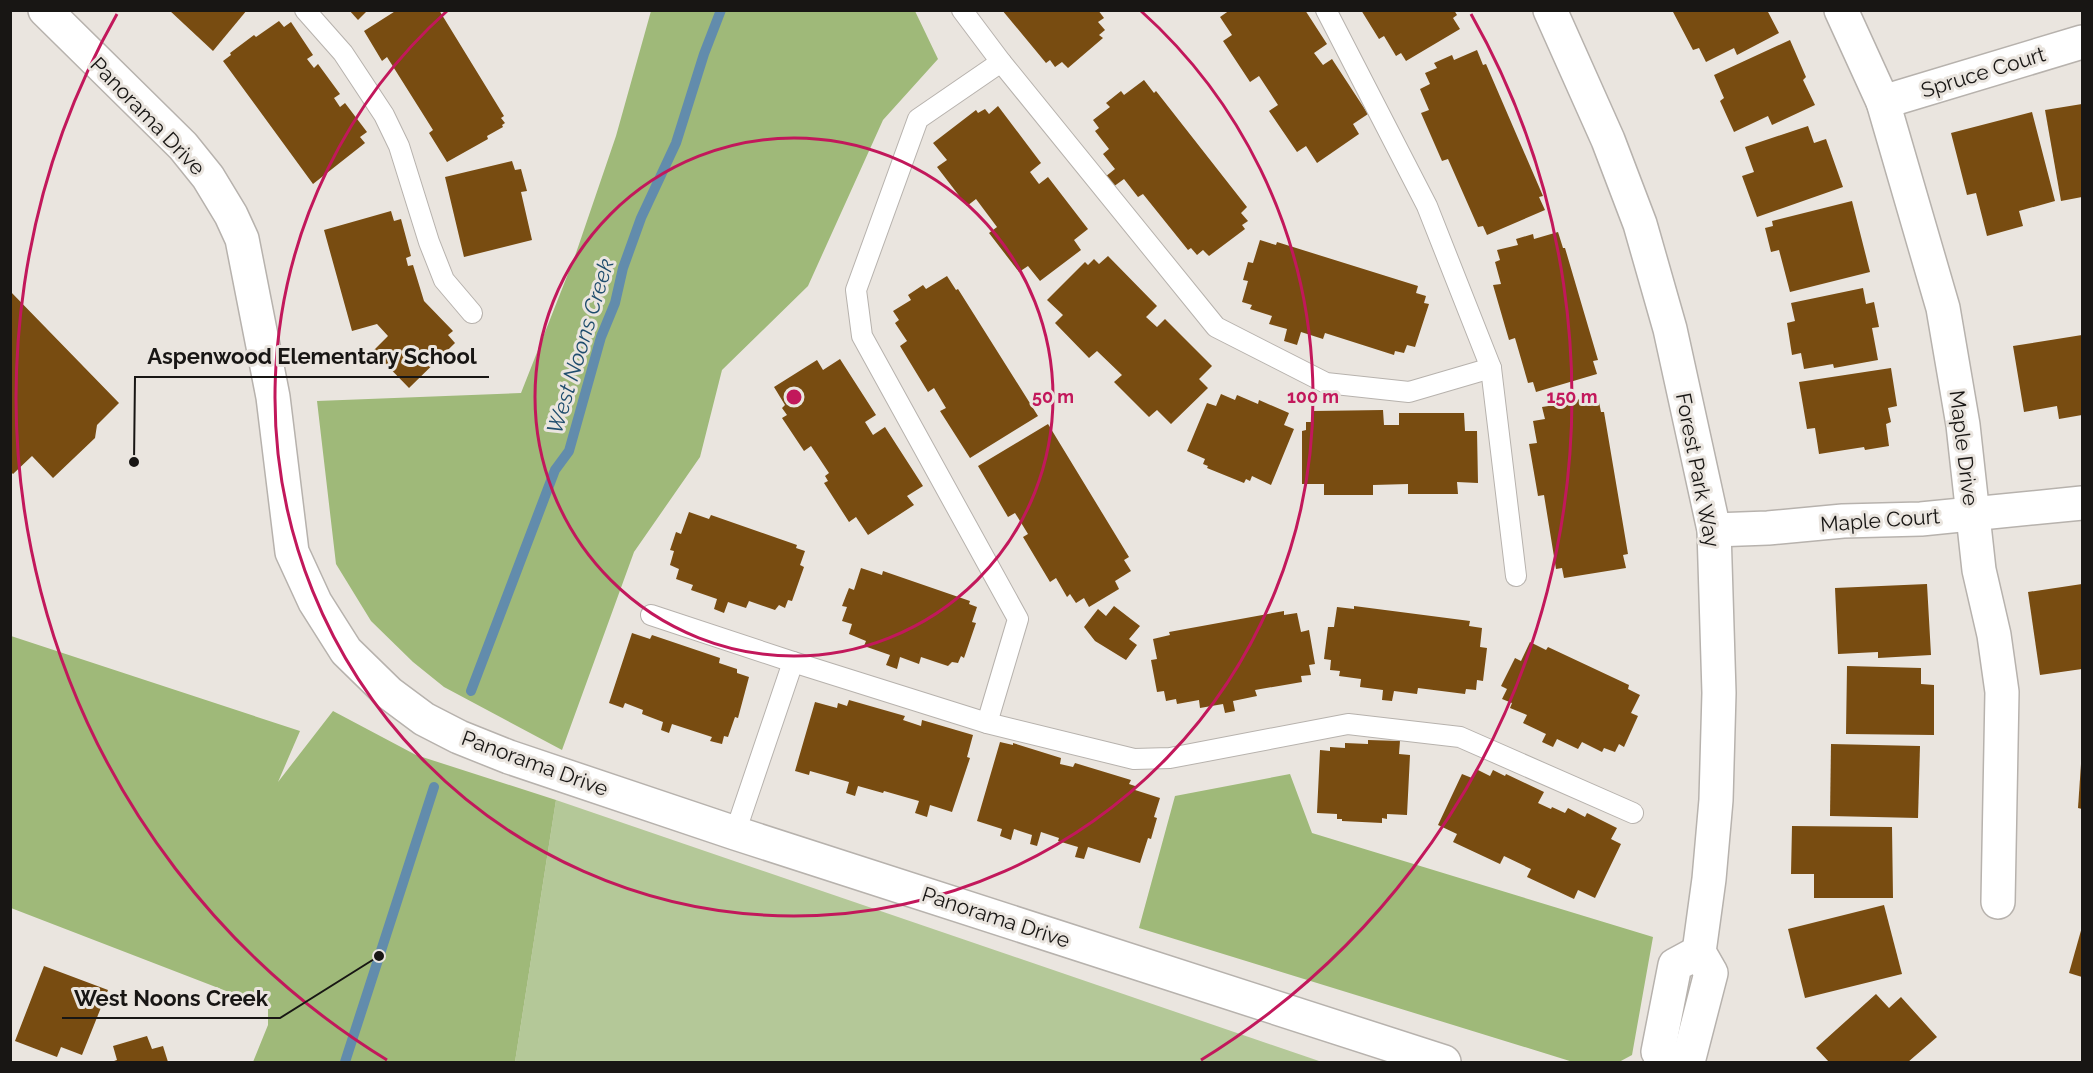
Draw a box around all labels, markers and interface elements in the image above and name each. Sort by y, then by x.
street label: Spruce Court [1918,41,2048,103]
street label: Panorama Drive [85,52,211,180]
water label: West Noons Creek [541,255,619,437]
callout: Aspenwood Elementary School [135,337,489,377]
text: Aspenwood Elementary School [147,343,478,369]
text: 50 m [1032,386,1074,407]
text: 100 m [1287,386,1339,407]
text: 150 m [1547,386,1598,407]
centre of rings [784,387,804,407]
street label: Maple Drive [1945,389,1983,507]
street label: Forest Park Way [1671,391,1725,549]
street label: Maple Court [1819,503,1941,537]
street label: Panorama Drive [458,725,612,801]
street label: Panorama Drive [919,881,1073,953]
callout: West Noons Creek [62,978,280,1018]
text: West Noons Creek [74,985,269,1011]

